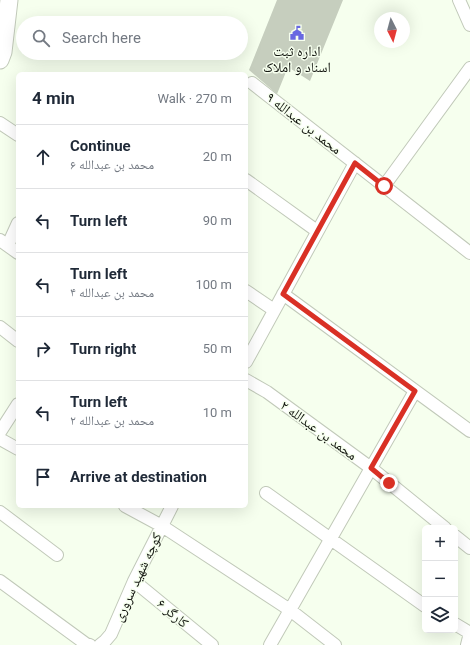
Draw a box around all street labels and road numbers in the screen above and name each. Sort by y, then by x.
street label: محمد بن عبدالله ۹ [263,89,345,158]
street label: محمد بن عبدالله ۲ [277,397,360,464]
street label: کوچه شهید سروری [109,530,166,624]
street label: کارگر ۶ [153,595,192,632]

